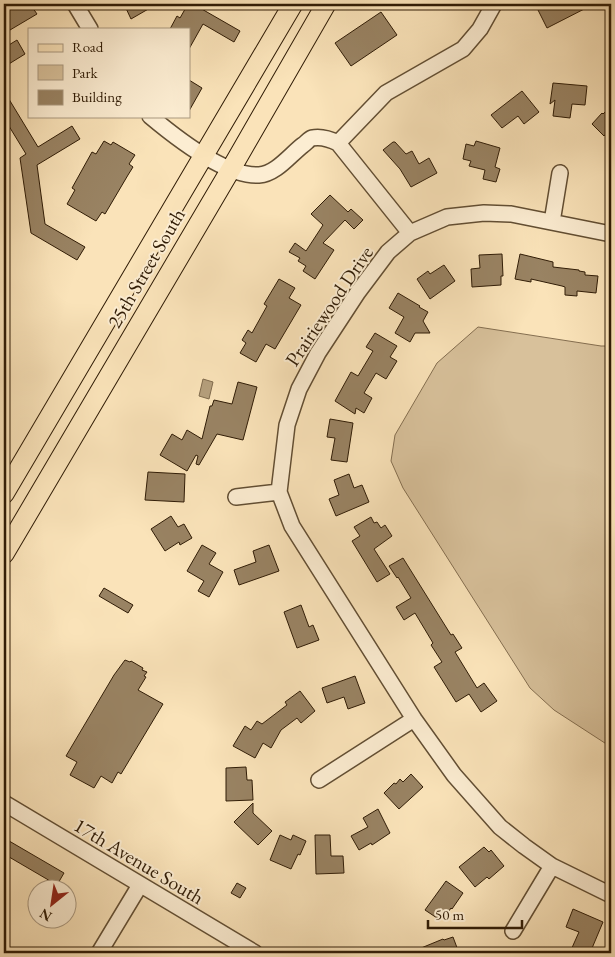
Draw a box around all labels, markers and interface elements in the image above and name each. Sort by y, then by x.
legend [28,28,190,118]
text: Road [72,37,104,56]
text: Park [72,63,99,82]
text: Building [72,87,122,106]
street label: 25th Street South [101,203,191,333]
street label: Prairiewood Drive [279,241,379,371]
street label: 17th Avenue South [69,812,209,910]
north arrow [28,880,78,930]
scale bar [428,897,521,929]
text: N [36,904,55,926]
text: 50 m [435,905,464,924]

